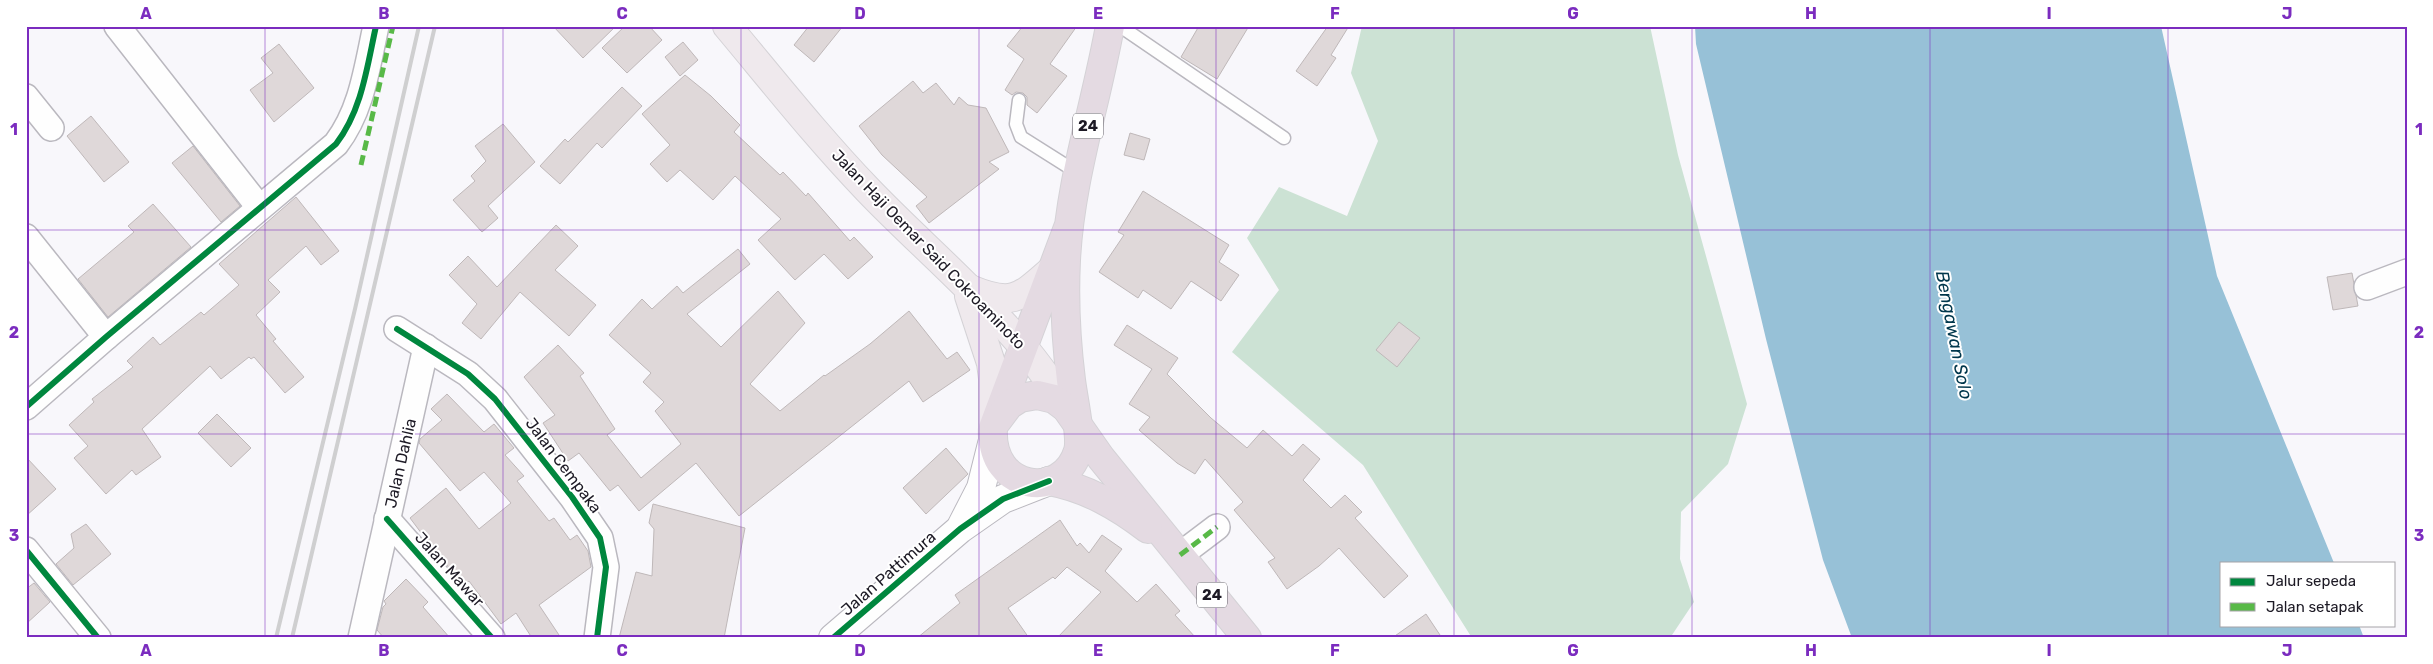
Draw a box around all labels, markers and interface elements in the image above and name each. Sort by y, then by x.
text: A [140,4,152,23]
text: B [378,4,390,23]
text: C [616,4,628,23]
text: D [854,4,866,23]
text: E [1093,4,1103,23]
text: F [1330,4,1340,23]
text: G [1567,4,1579,23]
text: H [1805,4,1817,23]
text: I [2046,4,2052,23]
text: J [2282,4,2292,23]
road number: 24 [1073,114,1103,138]
text: 1 [10,120,18,139]
text: 1 [2415,120,2423,139]
street label: Jalan Haji Oemar Said Cokroaminoto [828,145,1029,353]
water label: Bengawan Solo [1931,269,1977,401]
text: 2 [9,323,19,342]
text: 2 [2414,323,2424,342]
street label: Jalan Cempaka [522,414,606,517]
street label: Jalan Dahlia [381,416,420,510]
text: 3 [9,526,19,545]
text: 3 [2414,526,2424,545]
street label: Jalan Pattimura [837,527,940,620]
street label: Jalan Mawar [411,528,488,611]
legend [2220,562,2396,626]
text: Jalur sepeda [2266,572,2356,590]
road number: 24 [1197,582,1227,608]
text: Jalan setapak [2266,598,2364,616]
text: A [140,641,152,660]
text: B [378,641,390,660]
text: C [616,641,628,660]
text: D [854,641,866,660]
text: E [1093,641,1103,660]
text: F [1330,641,1340,660]
text: G [1567,641,1579,660]
text: H [1805,641,1817,660]
text: I [2046,641,2052,660]
text: J [2282,641,2292,660]

